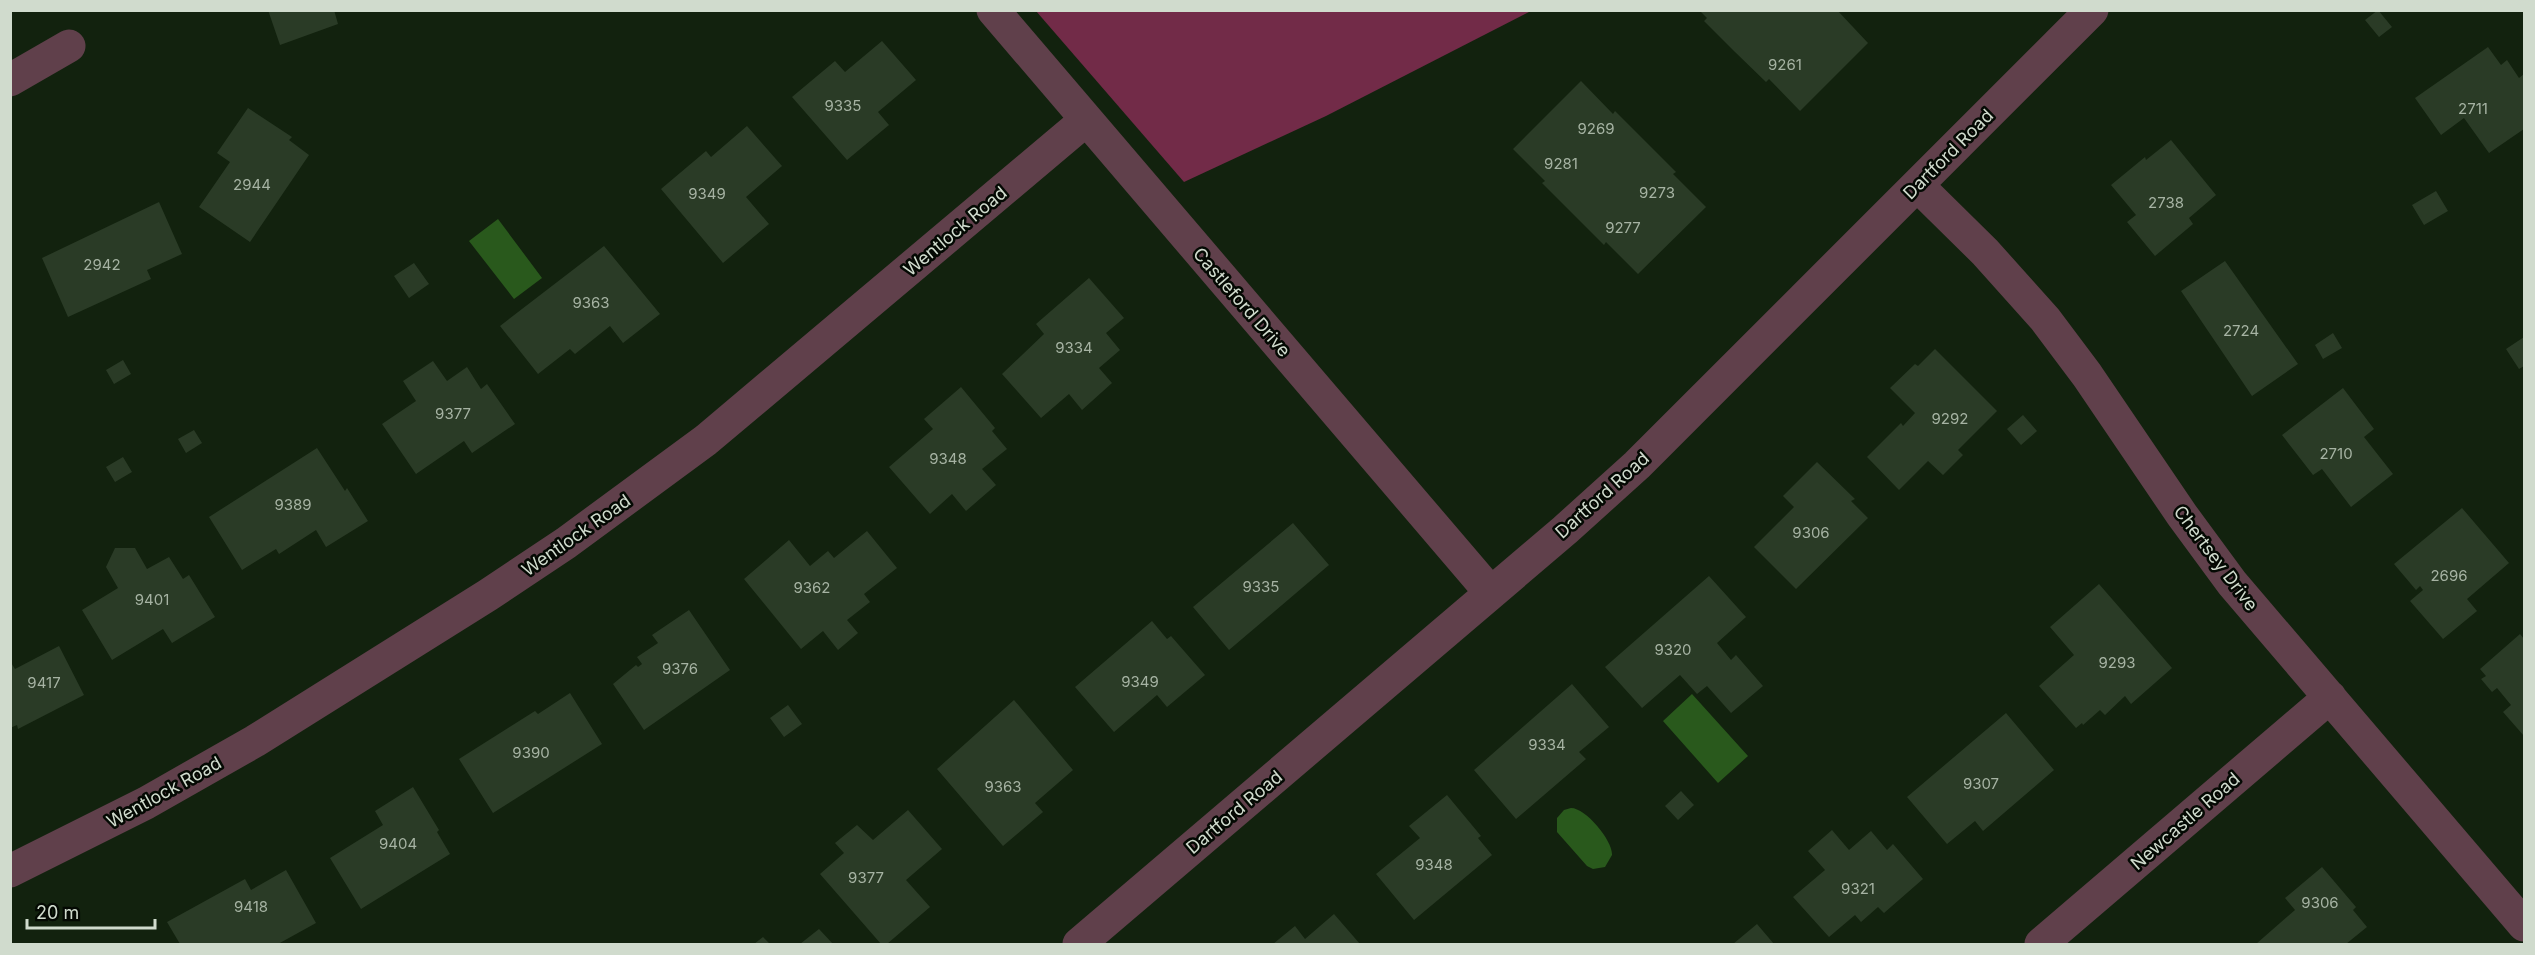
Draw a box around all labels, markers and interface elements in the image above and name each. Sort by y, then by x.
house number: 9261 [1768,55,1802,74]
house number: 9335 [825,96,861,115]
house number: 2711 [2458,99,2488,118]
street label: Dartford Road [1899,105,1997,203]
house number: 9269 [1577,119,1615,138]
house number: 9281 [1544,154,1578,173]
house number: 2944 [233,175,271,194]
street label: Wentlock Road [899,182,1011,280]
house number: 9273 [1639,183,1675,202]
house number: 9349 [688,184,726,203]
house number: 2738 [2148,193,2184,212]
house number: 9277 [1605,218,1641,237]
street label: Castleford Drive [1189,243,1295,361]
house number: 2942 [83,255,121,274]
house number: 9363 [572,293,610,312]
house number: 2724 [2223,321,2259,340]
house number: 9334 [1055,338,1093,357]
house number: 9377 [435,404,471,423]
house number: 9292 [1932,409,1968,428]
house number: 2710 [2319,444,2353,463]
street label: Dartford Road [1551,448,1653,542]
house number: 9348 [929,449,967,468]
street label: Wentlock Road [518,490,634,580]
house number: 9389 [274,495,312,514]
street label: Chertsey Drive [2170,501,2262,615]
house number: 9306 [1792,523,1830,542]
house number: 2696 [2430,566,2468,585]
house number: 9335 [1243,577,1279,596]
house number: 9362 [793,578,831,597]
house number: 9401 [135,590,169,609]
house number: 9320 [1654,640,1692,659]
house number: 9293 [2098,653,2136,672]
house number: 9376 [662,659,698,678]
house number: 9349 [1121,672,1159,691]
house number: 9417 [27,673,61,692]
house number: 9334 [1528,735,1566,754]
house number: 9390 [512,743,550,762]
street label: Wentlock Road [103,752,225,832]
street label: Dartford Road [1182,766,1286,858]
street label: Newcastle Road [2126,768,2244,874]
house number: 9307 [1963,774,1999,793]
house number: 9363 [984,777,1022,796]
house number: 9404 [379,834,417,853]
house number: 9348 [1415,855,1453,874]
house number: 9377 [848,868,884,887]
house number: 9321 [1841,879,1875,898]
scale bar [27,892,154,930]
house number: 9306 [2301,893,2339,912]
house number: 9418 [234,897,268,916]
text: 20 m [36,902,79,923]

